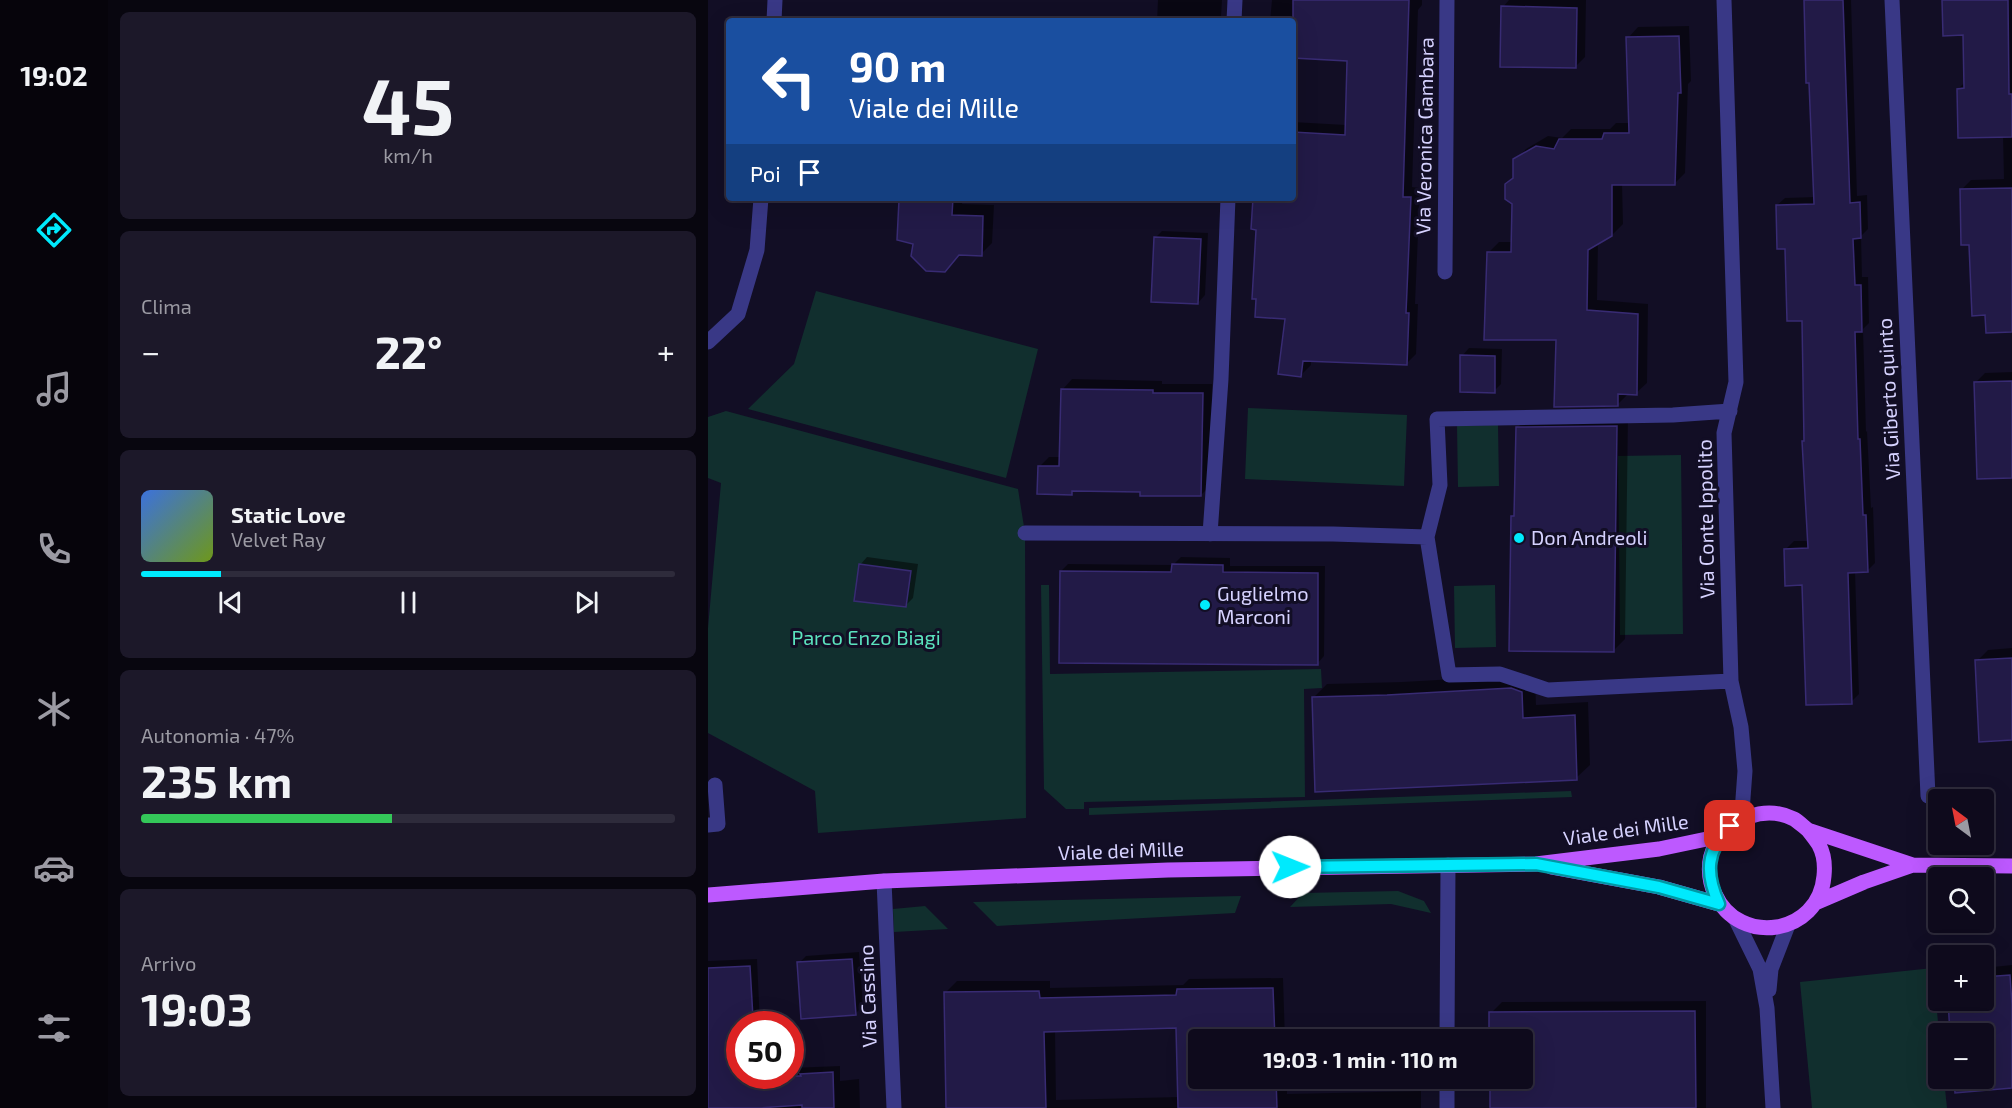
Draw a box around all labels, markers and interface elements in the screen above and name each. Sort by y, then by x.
street label: Via Veronica Gambara [1410,37,1438,235]
text: 90 m [849,40,946,90]
icon: left [750,42,828,120]
text: 45 [362,57,454,151]
text: 19:02 [20,59,88,91]
text: Viale dei Mille [849,91,1019,123]
text: km/h [383,143,433,167]
icon: arrive [793,156,826,189]
text: Poi [750,160,781,186]
icon: directions [33,209,75,251]
text: Clima [141,294,192,318]
street label: Via Giberto quinto [1872,318,1904,481]
text: 22° [375,324,442,378]
text: − [141,331,160,371]
text: + [657,331,675,371]
icon: music [33,368,75,410]
street label: Via Conte Ippolito [1692,439,1718,599]
text: Static Love [231,501,346,527]
place label: Don Andreoli [1531,525,1648,549]
text: Velvet Ray [231,527,326,551]
icon: phone [33,528,75,570]
marker: Don Andreoli [1512,531,1526,545]
place label: Guglielmo Marconi [1217,581,1309,628]
icon: previous [214,586,247,619]
icon: pause [392,586,425,619]
icon: next [570,586,603,619]
marker: Guglielmo Marconi [1198,598,1212,612]
park label: Parco Enzo Biagi [791,625,941,649]
icon: climate [33,688,75,730]
text: Autonomia · 47% [141,723,294,747]
text: 235 km [141,753,292,807]
north arrow [1928,789,1994,855]
map controls [1928,789,1994,1089]
pin [1704,800,1755,851]
street label: Viale dei Mille [1562,808,1690,850]
icon: arrive [1713,809,1746,842]
position arrow [1258,835,1322,899]
street label: Viale dei Mille [1058,836,1184,864]
icon: car [33,847,75,889]
button: search [1928,867,1994,933]
street label: Via Cassino [853,944,881,1048]
button: + [1928,945,1994,1011]
text: Arrivo [141,951,196,975]
text: 19:03 [141,981,252,1035]
icon: filters [33,1007,75,1049]
speed limit sign: 50 [726,1011,804,1089]
button: − [1928,1023,1994,1089]
text: 19:03 · 1 min · 110 m [1263,1046,1458,1072]

